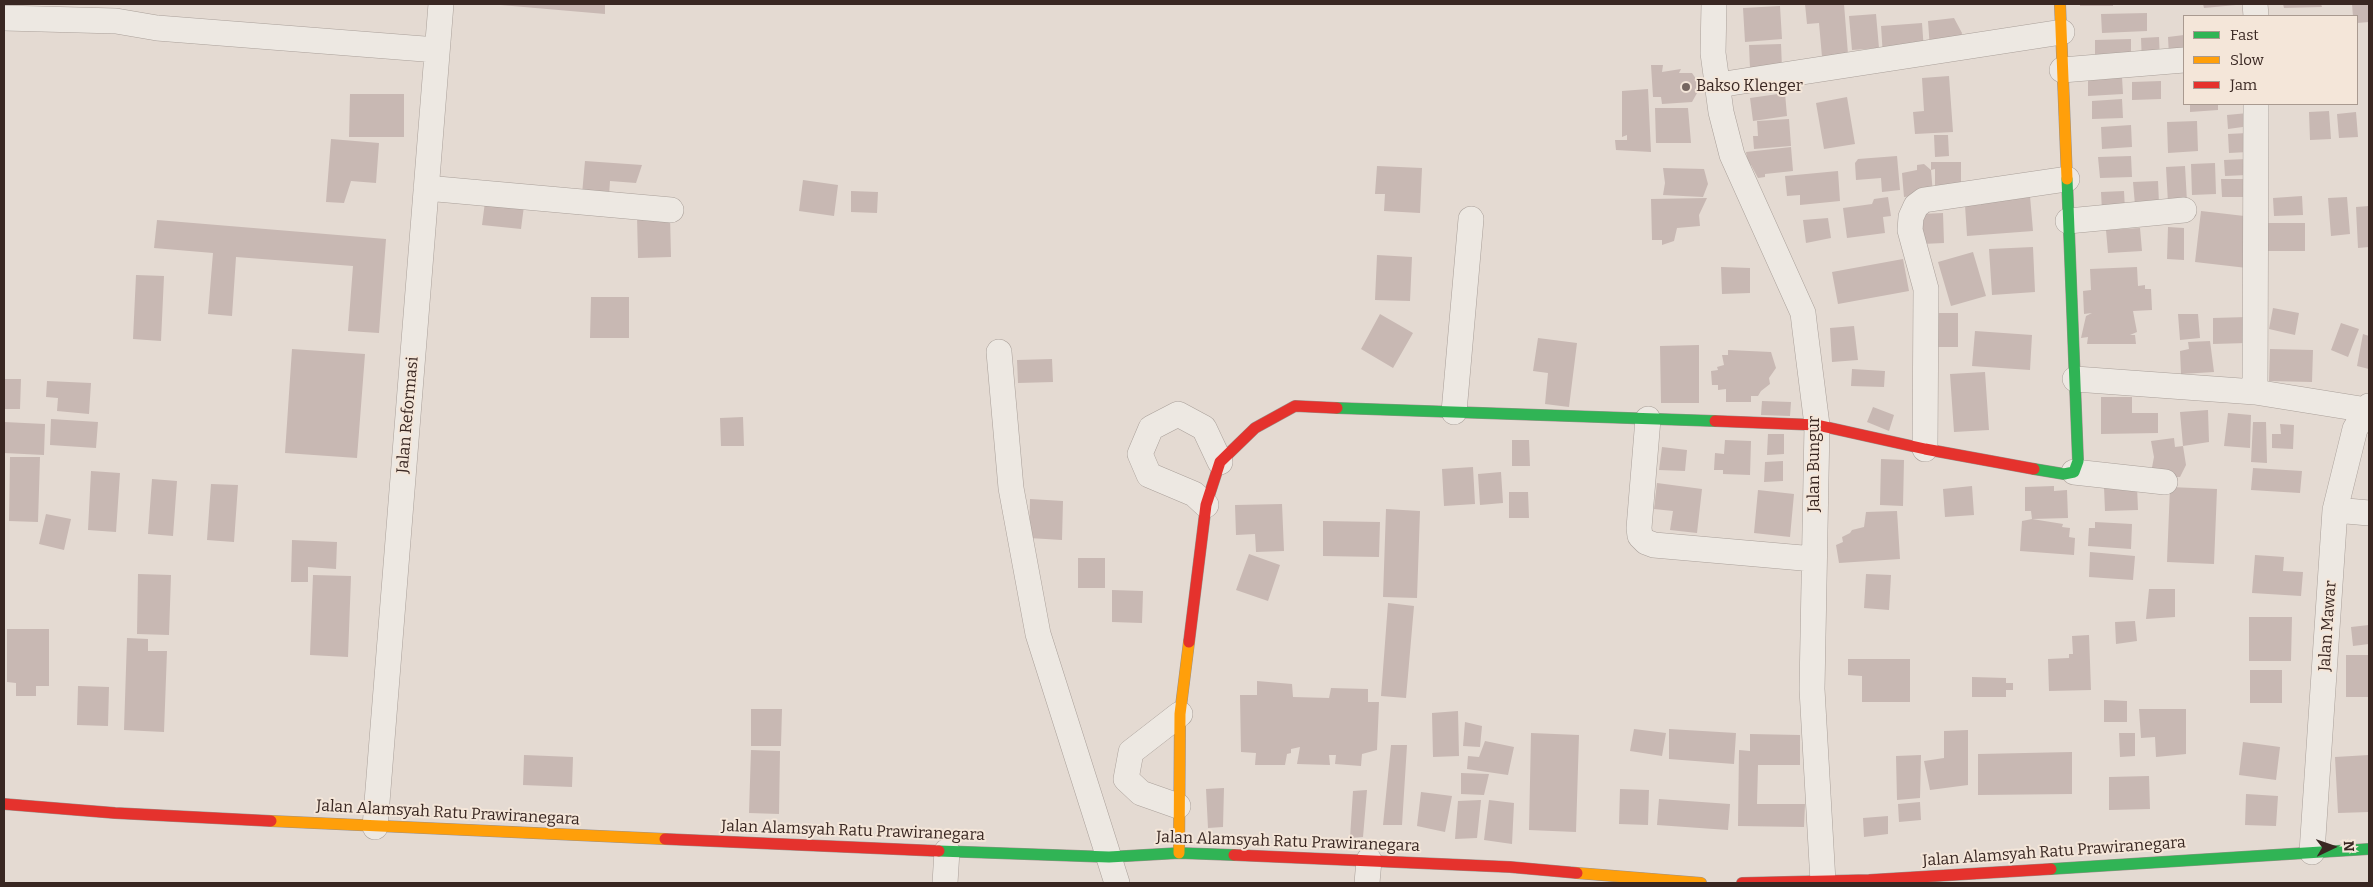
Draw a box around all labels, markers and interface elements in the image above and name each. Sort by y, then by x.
legend [2183,15,2358,105]
text: Fast [2230,26,2259,44]
text: Slow [2230,51,2264,69]
text: Jam [2230,76,2257,94]
place label: Bakso Klenger [1696,77,1803,97]
marker: Bakso Klenger [1680,81,1692,93]
street label: Jalan Reformasi [393,356,423,474]
street label: Jalan Bungur [1805,416,1825,512]
street label: Jalan Mawar [2315,580,2341,672]
street label: Jalan Alamsyah Ratu Prawiranegara [316,797,580,829]
street label: Jalan Alamsyah Ratu Prawiranegara [721,817,985,845]
north arrow [2308,822,2358,872]
street label: Jalan Alamsyah Ratu Prawiranegara [1156,828,1420,856]
street label: Jalan Alamsyah Ratu Prawiranegara [1922,833,2186,871]
text: N [2340,840,2357,852]

